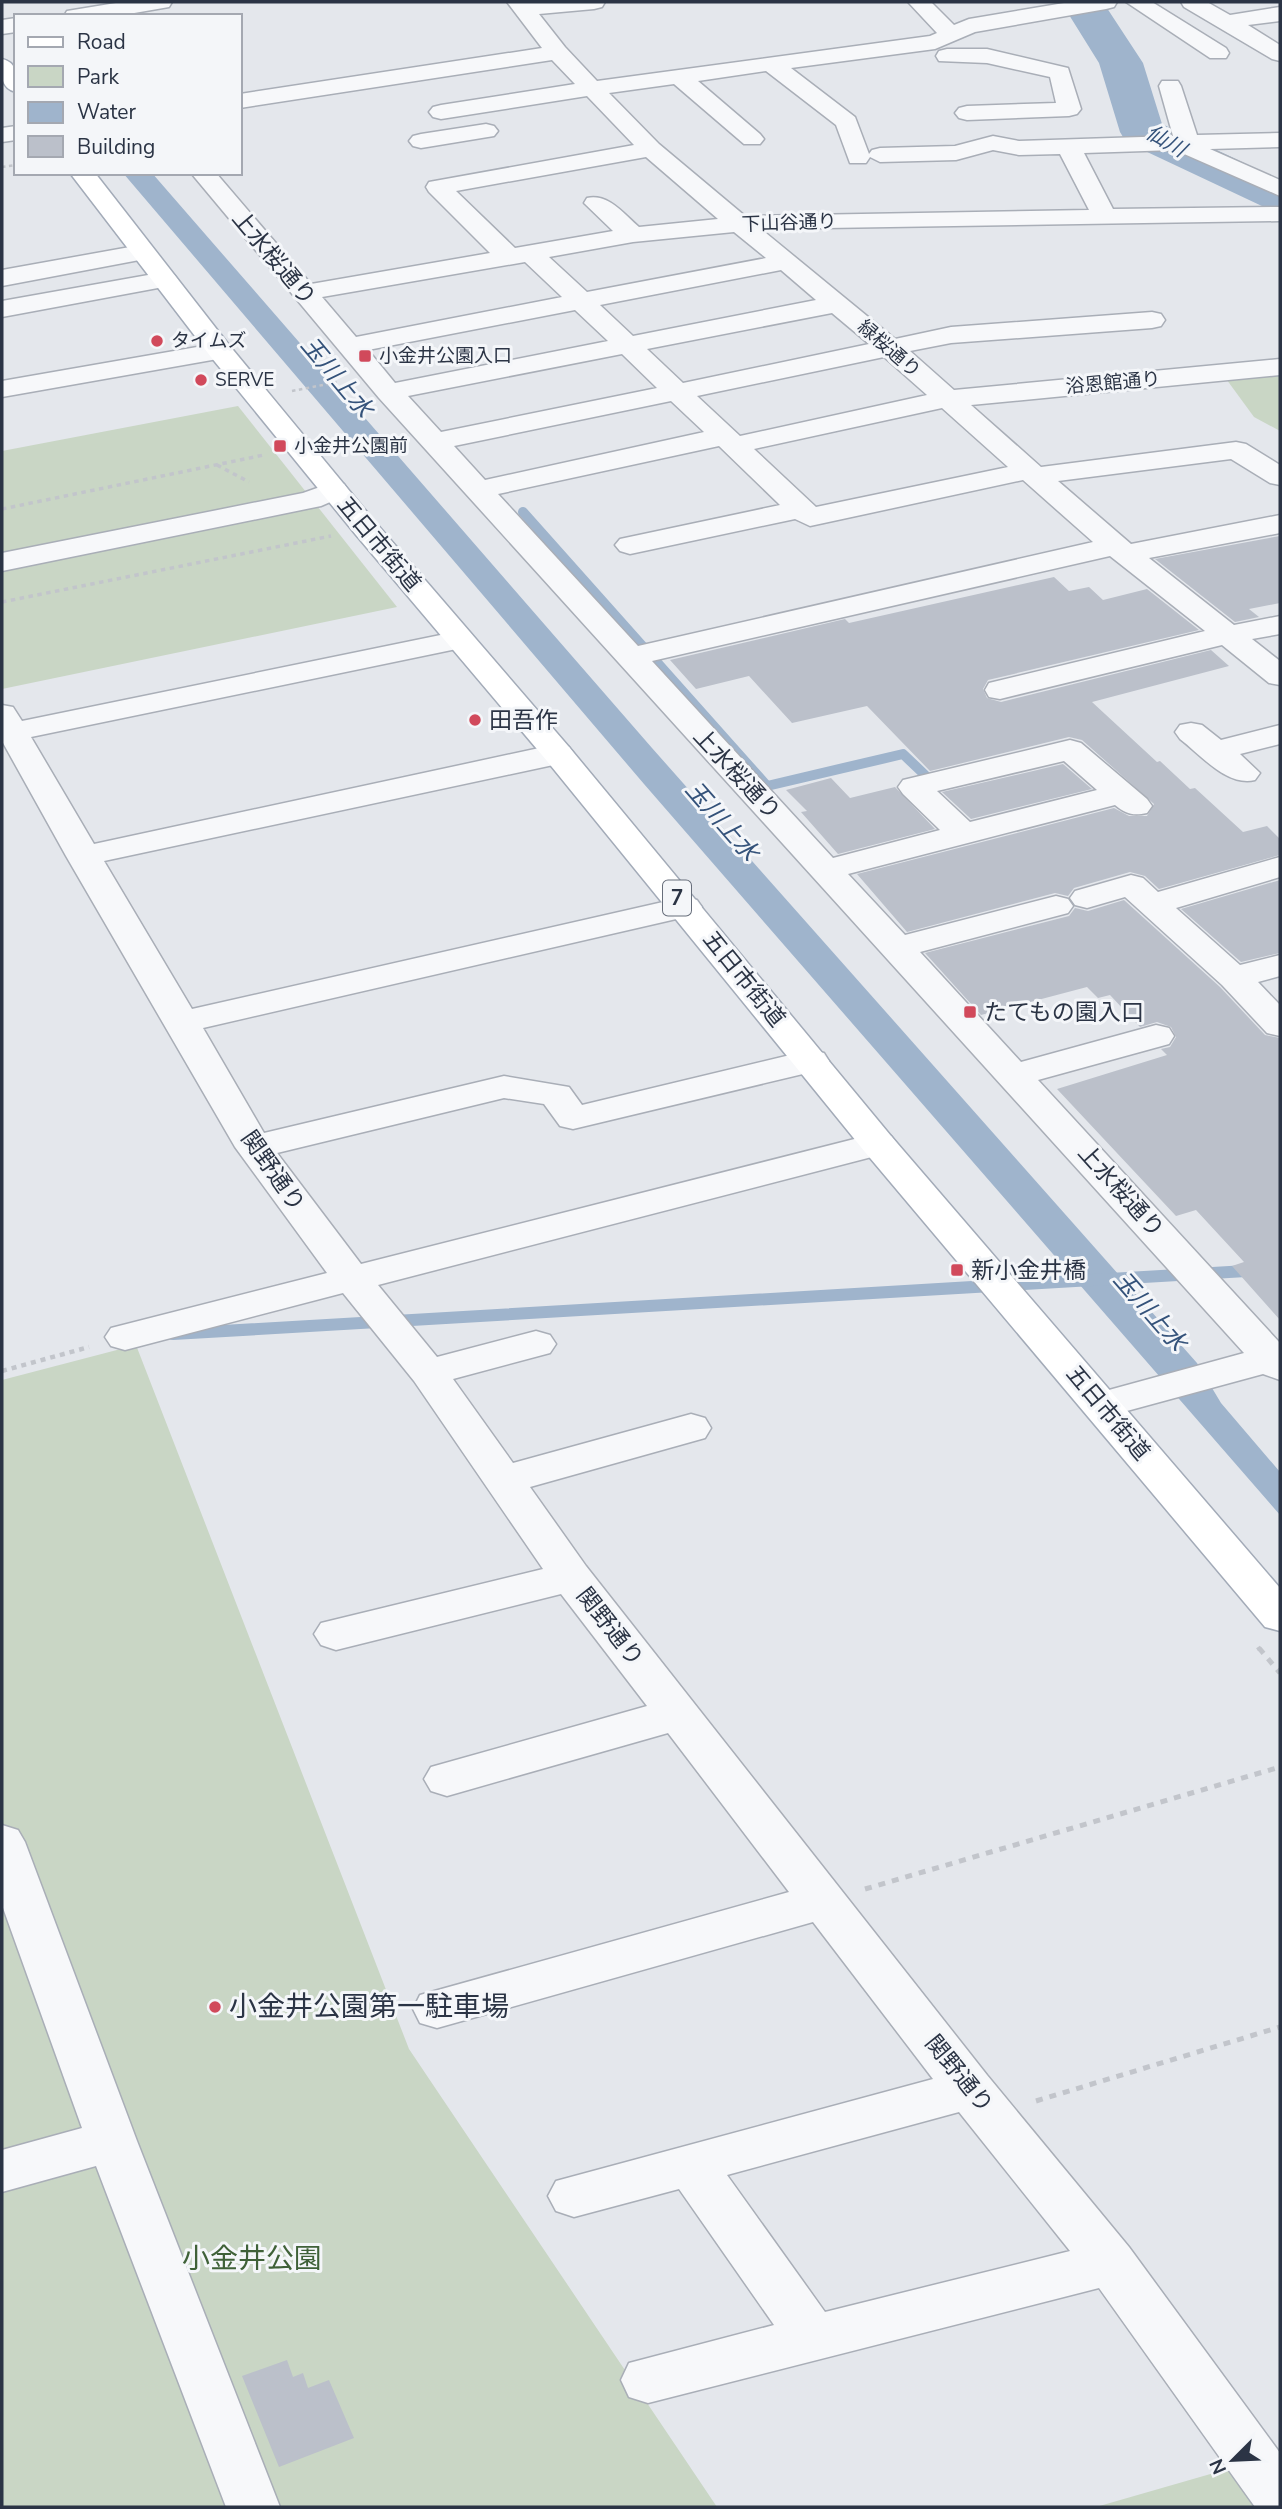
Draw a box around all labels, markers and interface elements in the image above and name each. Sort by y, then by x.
legend [14,14,242,175]
text: Road [77,28,126,56]
text: Park [77,63,119,91]
text: Water [77,98,136,126]
water label: 仙川 [1141,118,1193,165]
text: Building [77,133,155,161]
street label: 上水桜通り [225,204,323,312]
street label: 下山谷通り [741,208,837,238]
street label: 緑桜通り [852,314,926,384]
place label: タイムズ [171,328,247,354]
water label: 玉川上水 [294,330,382,426]
marker: タイムズ [149,333,165,349]
place label: 小金井公園入口 [379,343,512,369]
marker: 小金井公園入口 [357,348,373,364]
street label: 浴恩館通り [1065,366,1161,400]
place label: SERVE [215,367,274,393]
marker: SERVE [193,372,209,388]
place label: 小金井公園前 [294,433,408,459]
marker: 小金井公園前 [272,438,288,454]
street label: 五日市街道 [330,490,428,598]
place label: 田吾作 [489,705,558,736]
marker: 田吾作 [467,712,483,728]
street label: 上水桜通り [686,721,788,827]
water label: 玉川上水 [678,774,768,870]
road number: 7 [663,880,691,916]
street label: 五日市街道 [696,925,792,1033]
place label: たてもの園入口 [984,997,1144,1028]
marker: たてもの園入口 [962,1004,978,1020]
street label: 関野通り [234,1124,312,1218]
street label: 上水桜通り [1071,1138,1171,1244]
place label: 新小金井橋 [971,1255,1086,1286]
marker: 新小金井橋 [949,1262,965,1278]
water label: 玉川上水 [1106,1264,1196,1360]
street label: 五日市街道 [1059,1359,1157,1467]
street label: 関野通り [569,1581,651,1673]
place label: 小金井公園第一駐車場 [229,1988,509,2026]
marker: 小金井公園第一駐車場 [207,1999,223,2015]
street label: 関野通り [918,2028,1000,2120]
park label: 小金井公園 [182,2240,322,2278]
north arrow [1198,2425,1268,2495]
text: N [1204,2455,1233,2478]

